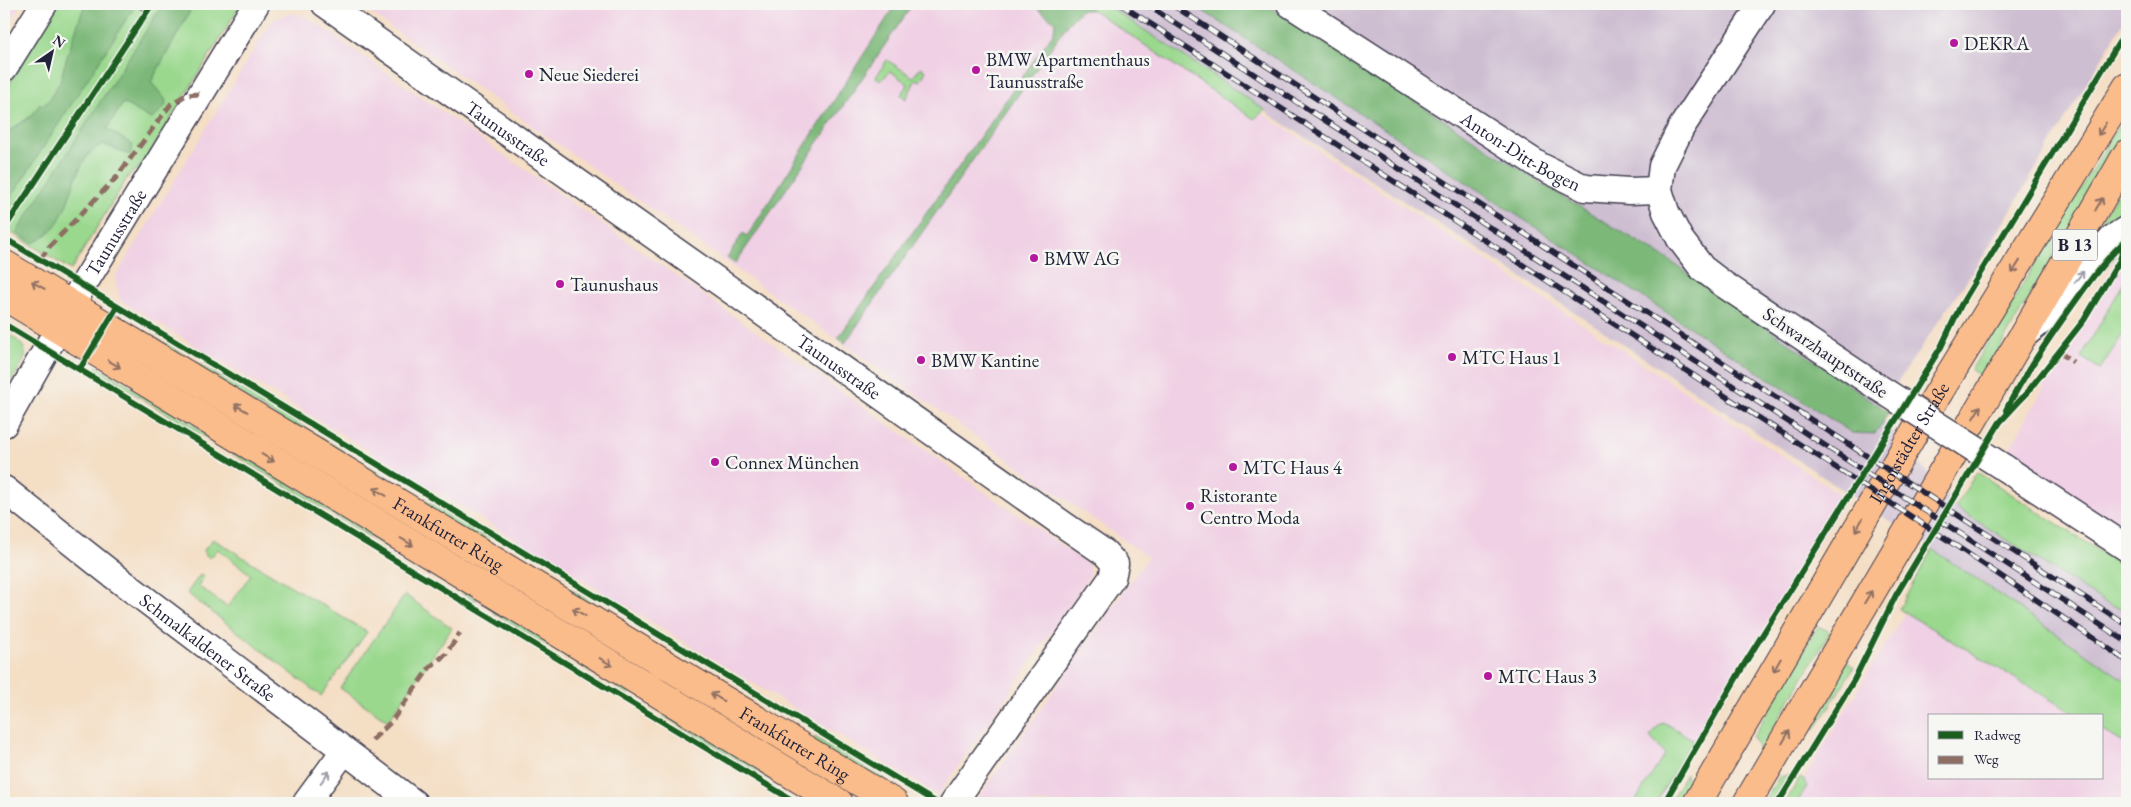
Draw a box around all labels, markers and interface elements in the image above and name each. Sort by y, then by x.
north arrow [28,28,78,78]
text: N [50,31,70,52]
place label: DEKRA [1964,31,2030,56]
marker: DEKRA [1948,37,1960,49]
place label: BMW Apartmenthaus Taunusstraße [986,47,1150,94]
place label: Neue Siederei [539,62,639,87]
marker: BMW Apartmenthaus Taunusstraße [970,64,982,76]
marker: Neue Siederei [523,68,535,80]
street label: Taunusstraße [461,95,555,172]
street label: Anton-Ditt-Bogen [1455,105,1585,197]
one-way arrow [2096,121,2106,135]
street label: Taunusstraße [80,184,152,281]
one-way arrow [2094,197,2104,211]
road number: B 13 [2052,230,2098,260]
place label: BMW AG [1044,246,1120,271]
marker: BMW AG [1028,252,1040,264]
one-way arrow [2011,259,2021,273]
one-way arrow [2073,270,2084,283]
place label: Taunushaus [570,272,658,297]
marker: Taunushaus [554,278,566,290]
one-way arrow [31,279,45,289]
street label: Schwarzhauptstraße [1758,301,1893,404]
street label: Taunusstraße [792,328,886,405]
place label: MTC Haus 1 [1462,345,1561,370]
place label: BMW Kantine [931,348,1039,373]
marker: MTC Haus 1 [1446,351,1458,363]
marker: BMW Kantine [915,354,927,366]
one-way arrow [106,360,120,370]
street label: Ingolstädter Straße [1863,378,1955,508]
one-way arrow [234,402,248,412]
one-way arrow [1973,406,1983,420]
place label: Connex München [725,450,859,475]
one-way arrow [260,453,274,463]
place label: MTC Haus 4 [1243,455,1343,480]
marker: Connex München [709,456,721,468]
marker: MTC Haus 4 [1227,461,1239,473]
place label: Ristorante Centro Moda [1200,483,1300,530]
one-way arrow [373,487,387,497]
street label: Frankfurter Ring [389,491,509,577]
marker: Ristorante Centro Moda [1184,500,1196,512]
one-way arrow [1854,518,1864,532]
one-way arrow [400,536,414,547]
street label: Schmalkaldener Straße [134,588,281,707]
one-way arrow [1864,591,1874,605]
one-way arrow [572,607,586,617]
one-way arrow [598,658,612,668]
one-way arrow [1771,658,1781,672]
place label: MTC Haus 3 [1498,664,1597,689]
marker: MTC Haus 3 [1482,670,1494,682]
one-way arrow [711,691,725,701]
street label: Frankfurter Ring [735,700,856,787]
legend [1928,714,2104,780]
text: Radweg [1974,725,2021,744]
one-way arrow [1781,731,1791,745]
text: Weg [1974,749,1999,768]
one-way arrow [320,770,330,784]

